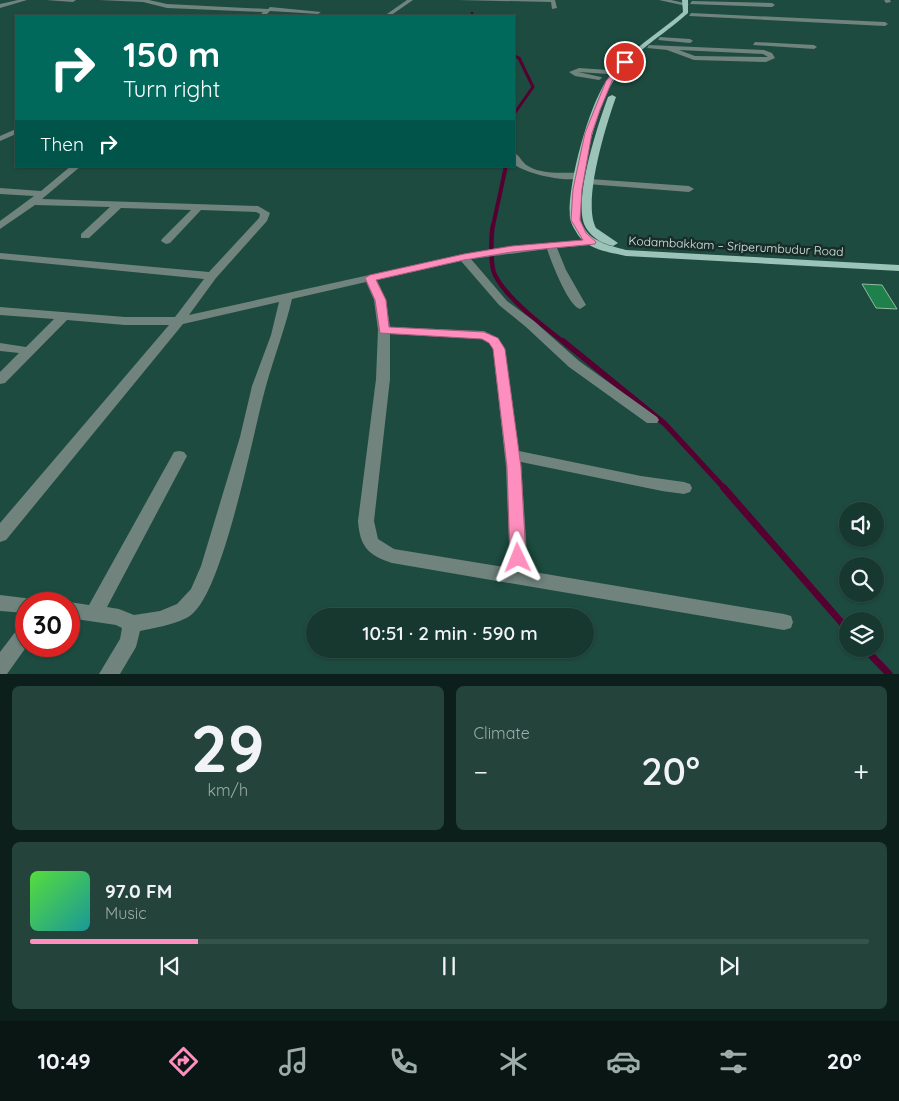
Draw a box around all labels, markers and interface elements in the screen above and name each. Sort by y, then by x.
text: 150 m [123,32,220,76]
icon: right [40,35,105,100]
pin [604,41,646,83]
icon: arrive [611,48,639,76]
text: Turn right [123,75,220,103]
icon: right [94,130,122,158]
text: Then [40,132,84,156]
street label: Kodambakkam – Sriperumbudur Road [628,233,844,259]
map controls [839,502,884,657]
button: sound [839,502,884,547]
position arrow [491,531,543,583]
button: search [839,557,884,602]
speed limit sign: 30 [15,592,80,657]
button: layers [839,612,884,657]
text: 10:51 · 2 min · 590 m [362,621,538,645]
text: 29 [191,707,265,788]
text: Climate [474,723,530,743]
text: 20° [641,747,700,795]
text: − [474,754,488,789]
text: + [853,754,869,789]
text: km/h [207,780,248,800]
text: 97.0 FM [105,879,172,903]
text: Music [105,903,147,923]
icon: previous [156,952,184,980]
icon: pause [435,952,463,980]
icon: next [715,952,743,980]
icon: directions [166,1044,201,1079]
icon: music [276,1044,311,1079]
icon: phone [386,1044,421,1079]
icon: climate [496,1044,531,1079]
icon: car [606,1044,641,1079]
icon: filters [716,1044,751,1079]
text: 10:49 [38,1047,91,1075]
text: 20° [827,1047,861,1075]

